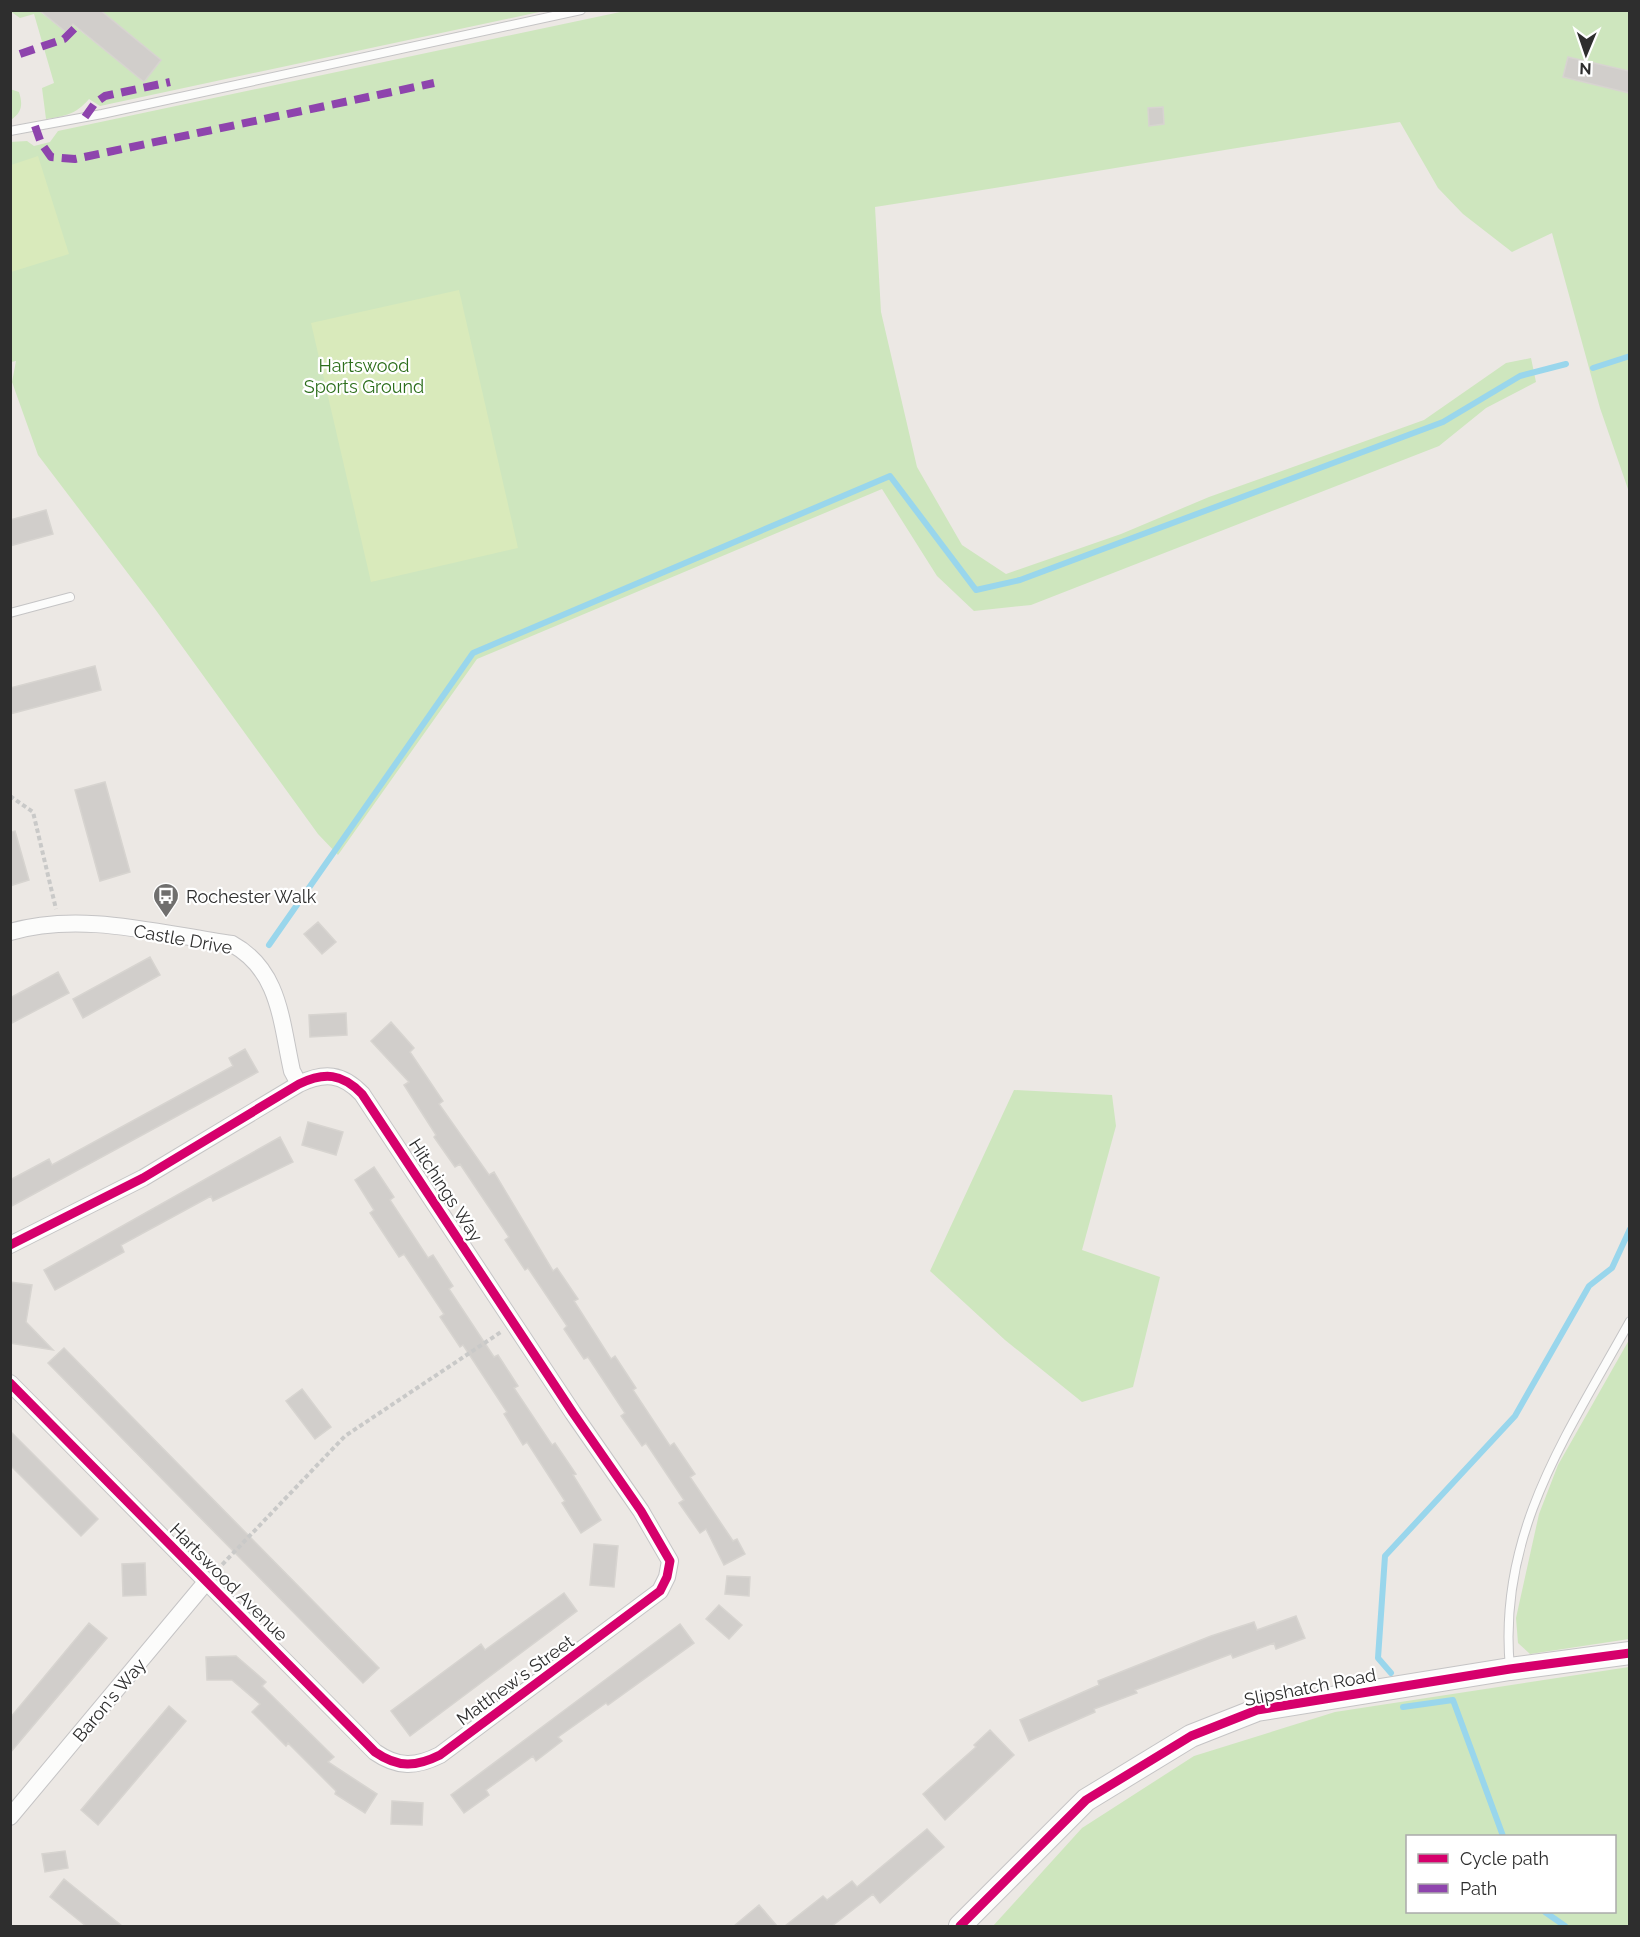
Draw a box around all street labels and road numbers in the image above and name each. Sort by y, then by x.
street label: Castle Drive [132,920,234,958]
street label: Hitchings Way [405,1134,487,1246]
street label: Hartswood Avenue [166,1519,293,1646]
street label: Matthew's Street [452,1631,578,1729]
street label: Baron's Way [68,1654,150,1746]
street label: Slipshatch Road [1242,1664,1378,1710]

